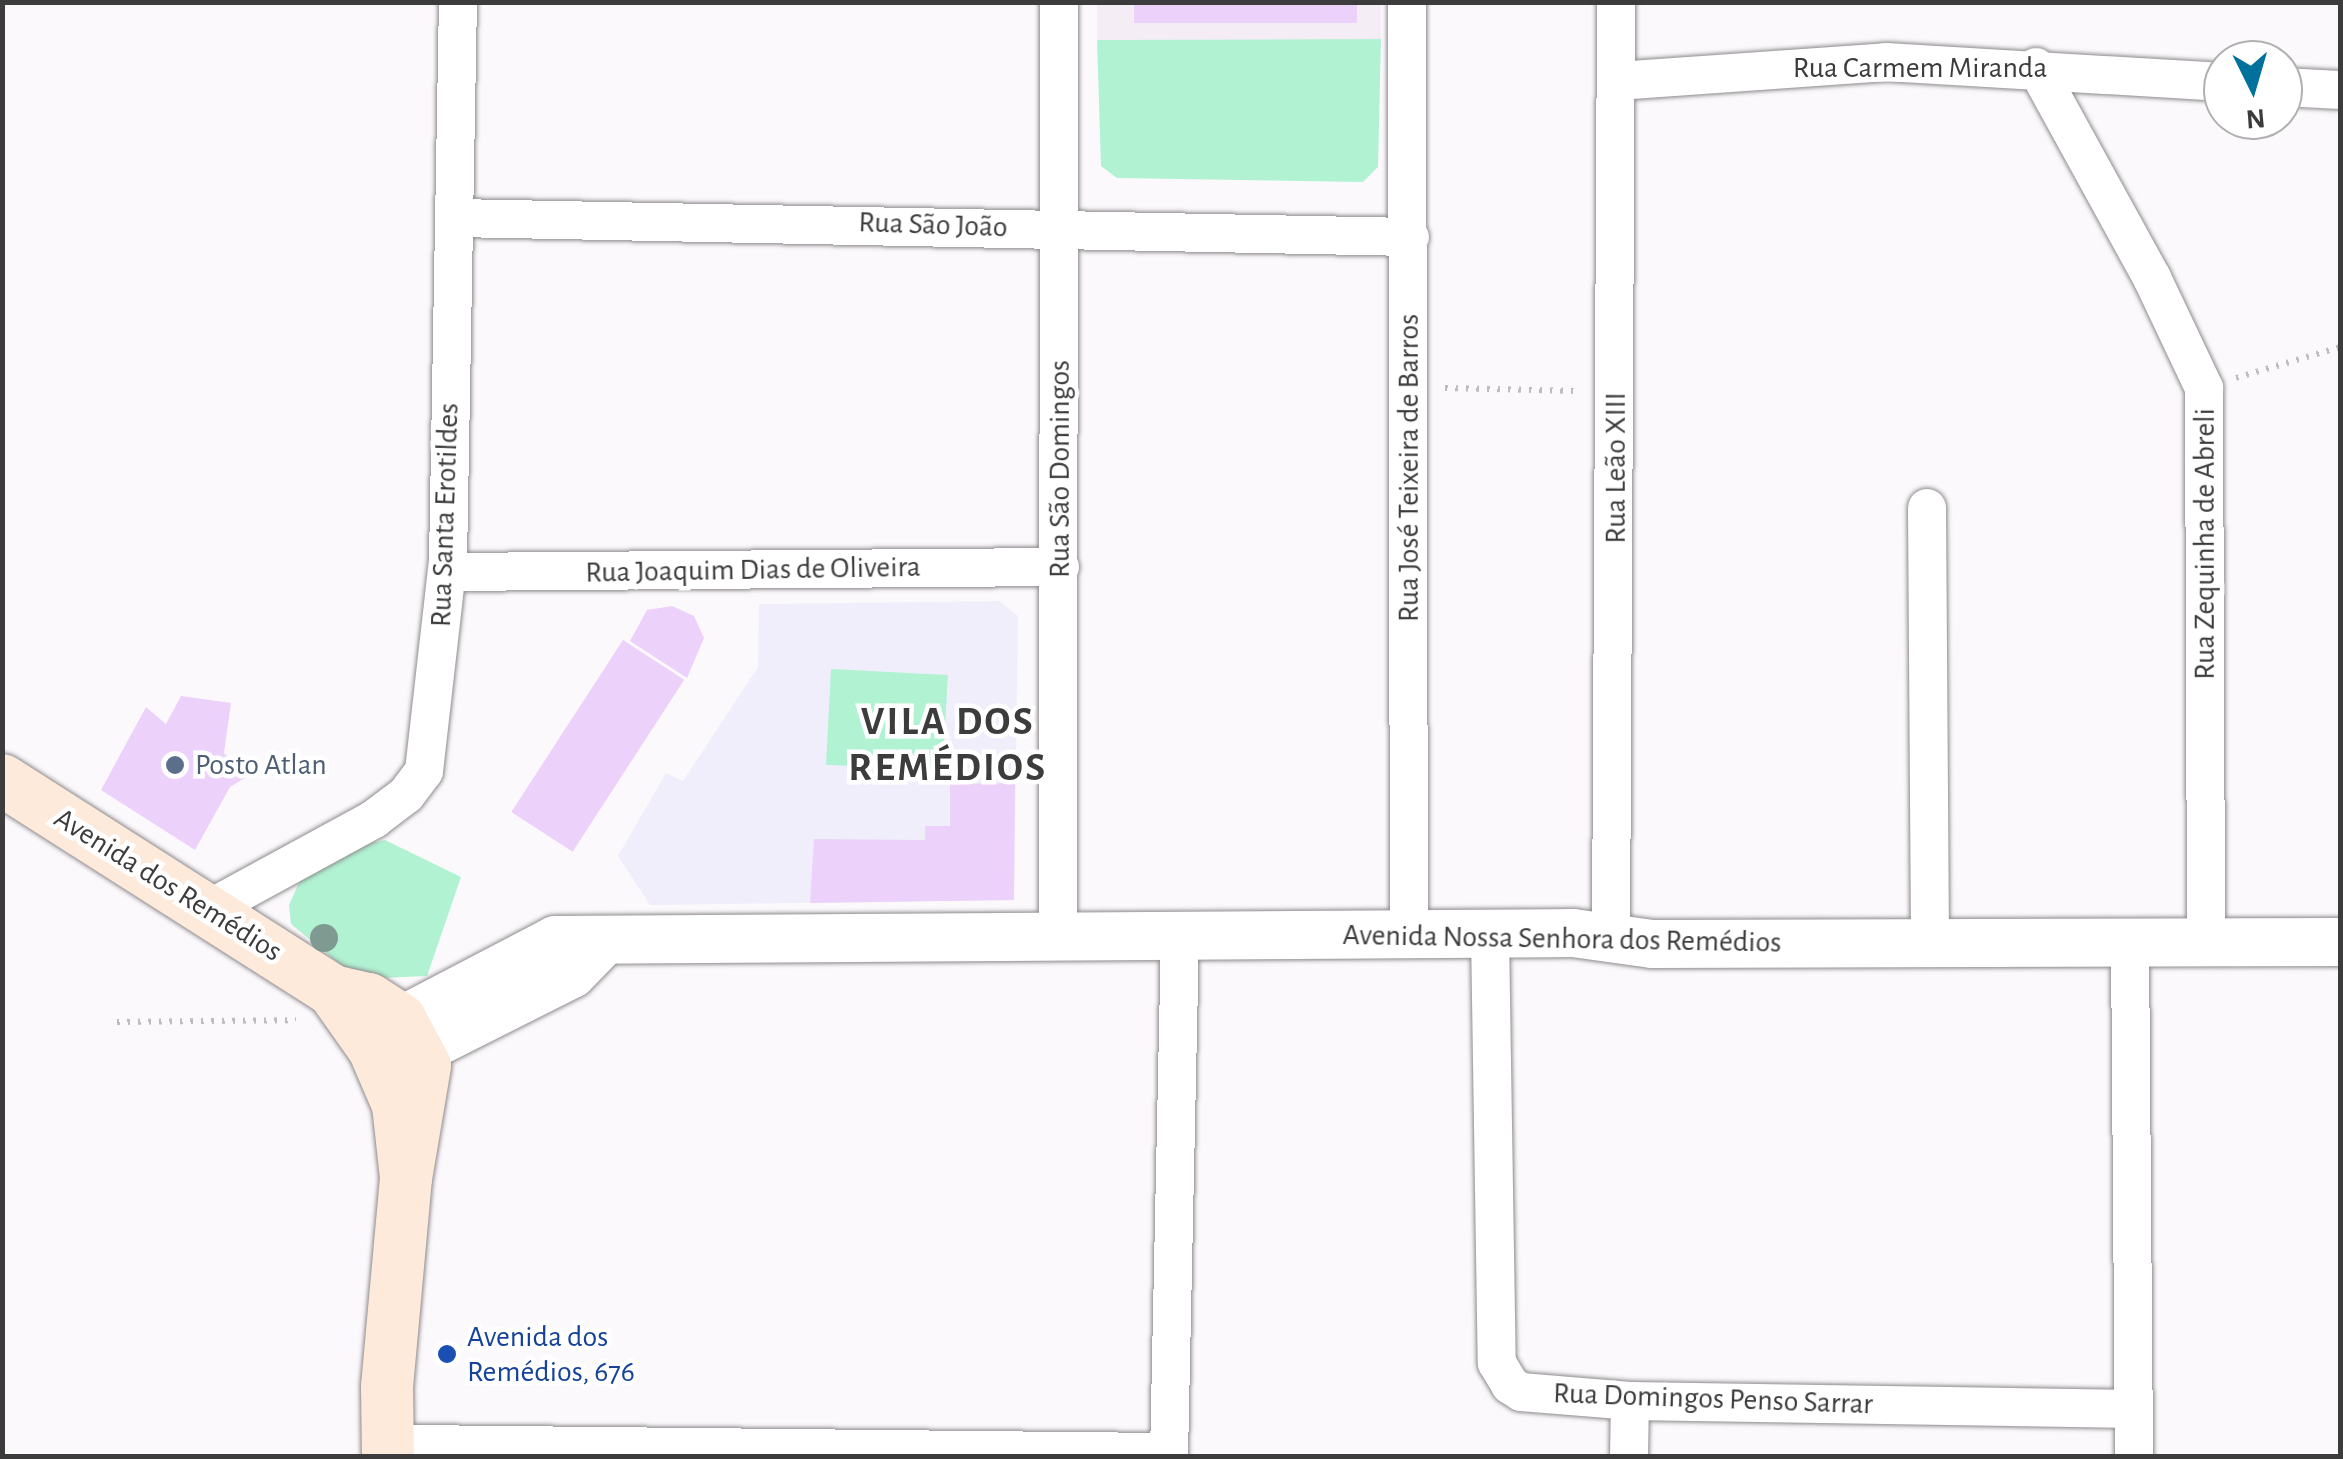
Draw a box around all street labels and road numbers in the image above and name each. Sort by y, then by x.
street label: Rua Carmem Miranda [1793,50,2047,86]
street label: Rua São João [858,204,1008,246]
street label: Rua José Teixeira de Barros [1391,314,1427,622]
street label: Rua São Domingos [1042,360,1078,578]
street label: Rua Leão XIII [1598,392,1634,544]
street label: Rua Santa Erotildes [423,402,467,628]
street label: Rua Zequinha de Abreli [2187,408,2223,680]
street label: Rua Joaquim Dias de Oliveira [585,549,921,591]
street label: Avenida dos Remédios [47,800,289,970]
street label: Avenida Nossa Senhora dos Remédios [1342,917,1782,961]
street label: Rua Domingos Penso Sarrar [1552,1375,1874,1423]

